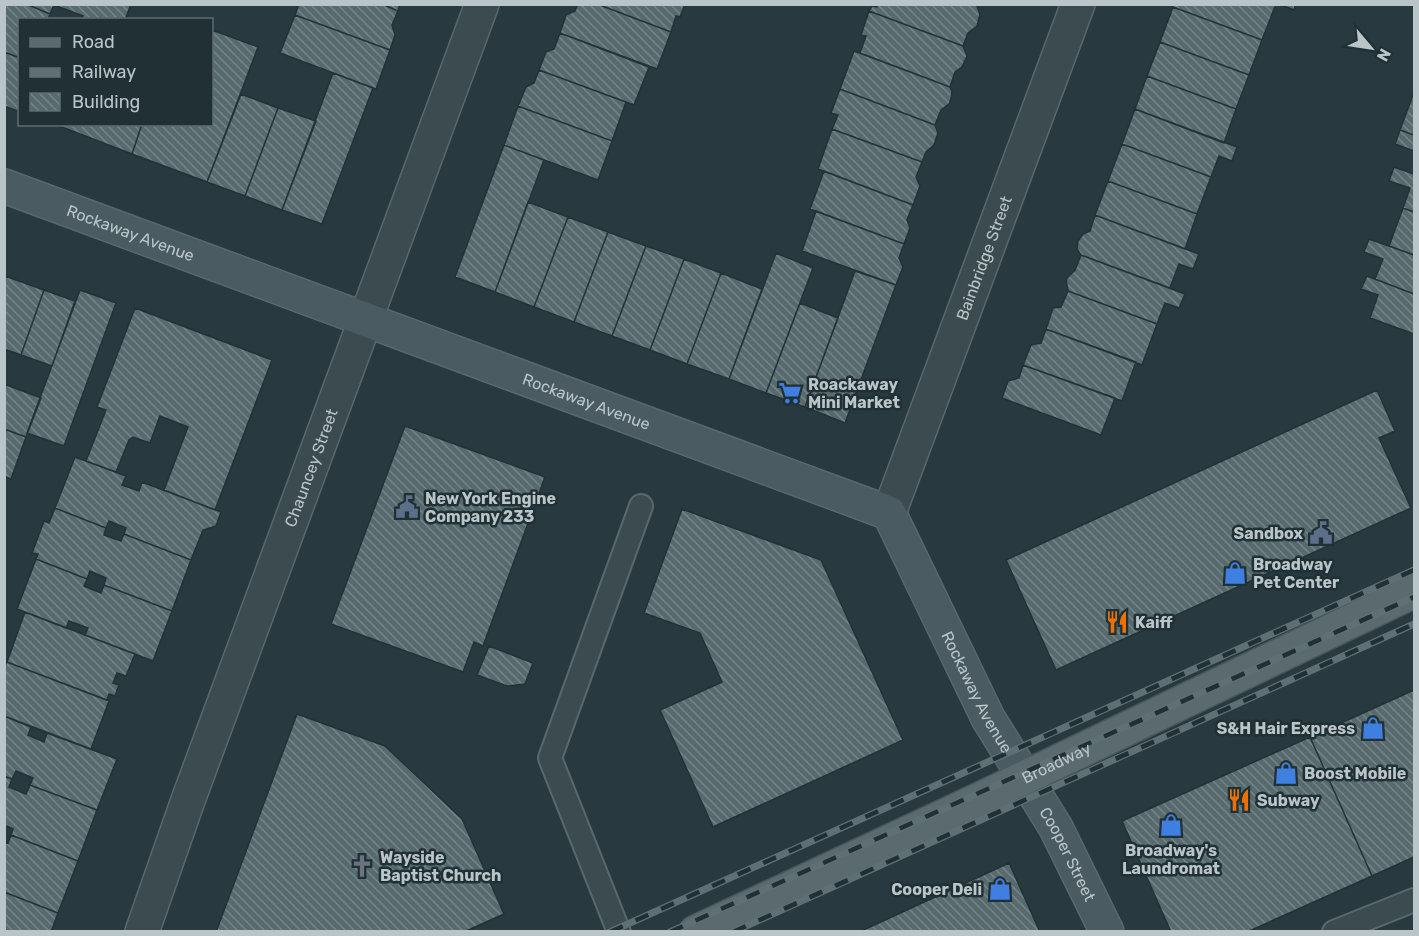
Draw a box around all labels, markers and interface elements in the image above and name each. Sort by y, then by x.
legend [18,18,213,126]
north arrow [1341,18,1401,78]
text: Road [72,31,115,53]
text: N [1373,45,1395,65]
text: Railway [72,61,136,83]
text: Building [72,91,140,113]
street label: Bainbridge Street [952,193,1015,323]
street label: Rockaway Avenue [64,201,197,265]
street label: Rockaway Avenue [520,369,653,433]
place label: Roackaway Mini Market [808,375,901,412]
supermarket icon: Roackaway Mini Market [777,380,803,406]
street label: Chauncey Street [280,406,341,530]
place label: New York Engine Company 233 [425,489,556,526]
public building icon: New York Engine Company 233 [394,494,420,520]
public building icon: Sandbox [1308,520,1334,546]
place label: Sandbox [1234,524,1304,543]
place label: Broadway Pet Center [1253,555,1340,592]
shop icon: Broadway Pet Center [1222,560,1248,586]
restaurant icon: Kaiff [1104,609,1130,635]
place label: Kaiff [1135,613,1173,632]
street label: Rockaway Avenue [938,628,1017,756]
shop icon: S&H Hair Express [1360,715,1386,741]
place label: S&H Hair Express [1217,719,1355,738]
street label: Broadway [1019,738,1094,787]
shop icon: Boost Mobile [1273,760,1299,786]
place label: Boost Mobile [1304,764,1406,783]
restaurant icon: Subway [1226,787,1252,813]
place label: Subway [1257,791,1320,810]
street label: Cooper Street [1036,803,1100,904]
shop icon: Broadway's Laundromat [1158,812,1184,838]
place label: Broadway's Laundromat [1122,841,1221,878]
place label: Wayside Baptist Church [380,848,501,885]
church icon: Wayside Baptist Church [349,853,375,879]
shop icon: Cooper Deli [987,876,1013,902]
place label: Cooper Deli [891,880,982,899]

